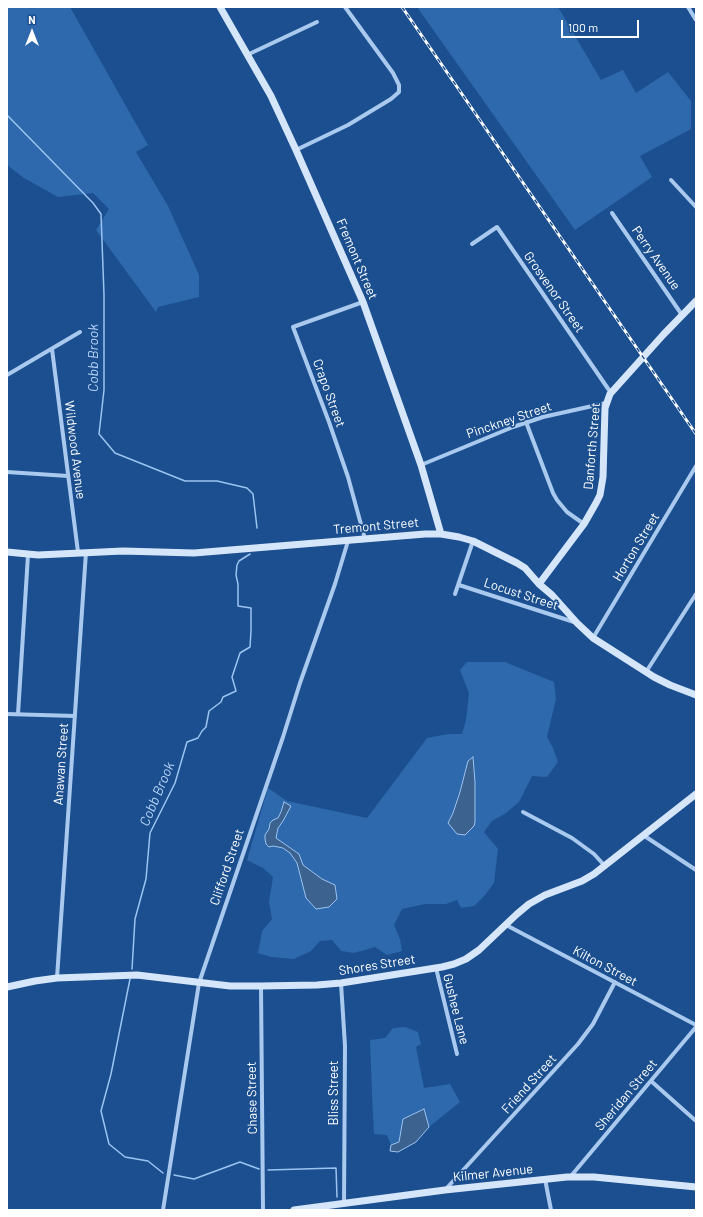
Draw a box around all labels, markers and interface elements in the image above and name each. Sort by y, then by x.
north arrow [12,12,52,52]
scale bar [563,12,641,38]
text: N [28,13,36,26]
text: 100 m [568,20,598,34]
street label: Fremont Street [333,216,381,302]
street label: Perry Avenue [628,223,684,293]
street label: Grosvenor Street [520,249,588,335]
water label: Cobb Brook [85,324,101,392]
street label: Crapo Street [309,357,349,429]
street label: Pinckney Street [464,398,554,442]
street label: Wildwood Avenue [61,400,89,500]
street label: Danforth Street [580,402,604,490]
street label: Horton Street [609,510,663,584]
street label: Tremont Street [333,514,419,538]
street label: Locust Street [482,575,560,613]
street label: Anawan Street [50,722,72,806]
water label: Cobb Brook [136,759,178,829]
street label: Clifford Street [207,827,247,907]
street label: Kilton Street [570,942,640,990]
street label: Shores Street [338,951,416,979]
street label: Gushee Lane [440,972,472,1046]
street label: Friend Street [498,1051,560,1117]
street label: Sheridan Street [592,1056,660,1134]
street label: Chase Street [244,1061,260,1135]
street label: Bliss Street [326,1061,342,1125]
street label: Kilmer Avenue [452,1161,534,1185]

